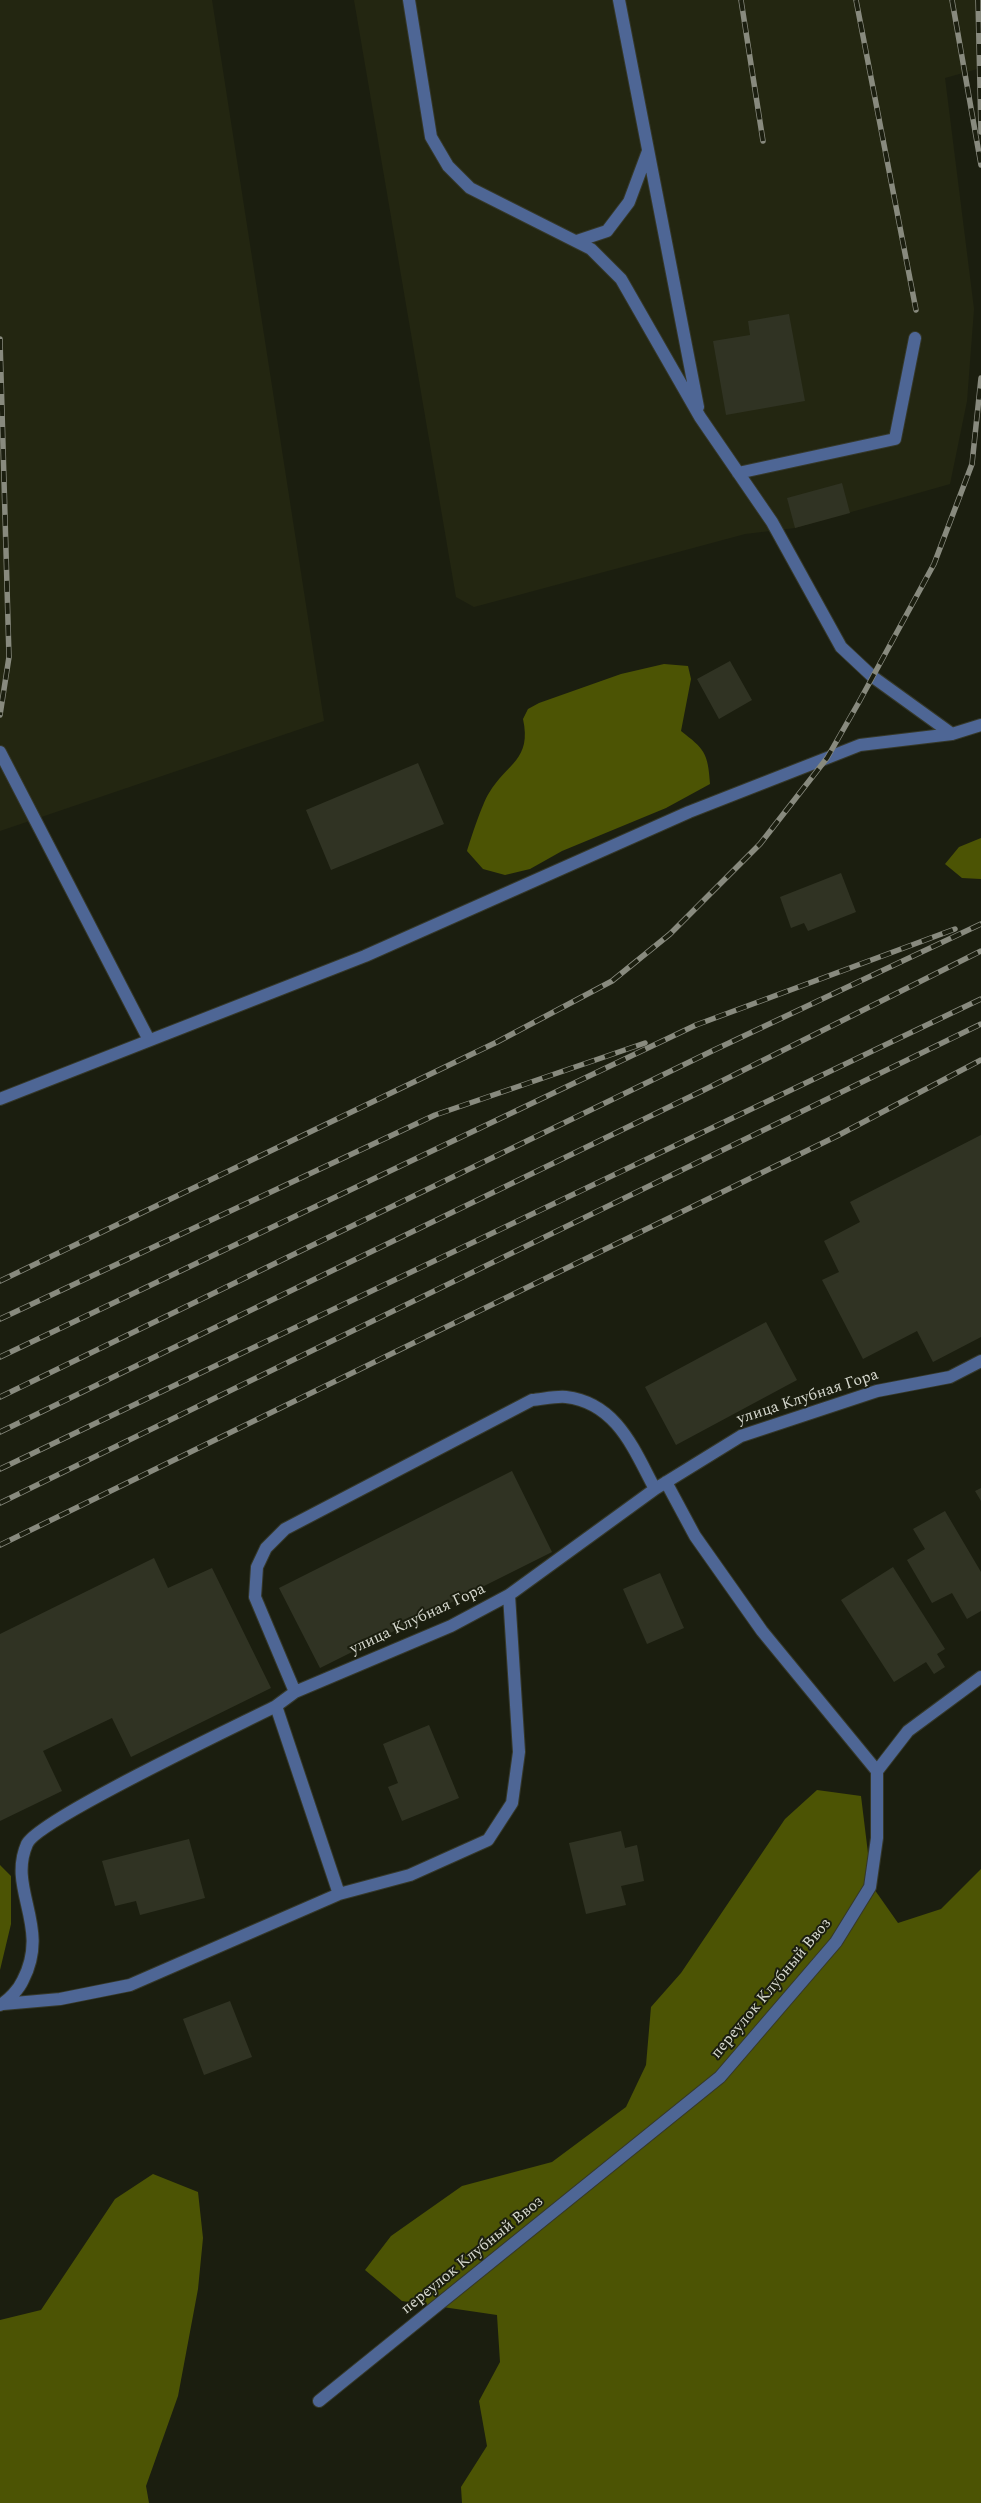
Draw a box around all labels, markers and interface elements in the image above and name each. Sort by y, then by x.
street label: улица Клубная Гора [735,1366,881,1430]
street label: улица Клубная Гора [347,1580,489,1660]
street label: переулок Клубный Ввоз [708,1915,836,2063]
street label: переулок Клубный Ввоз [398,2193,548,2319]

